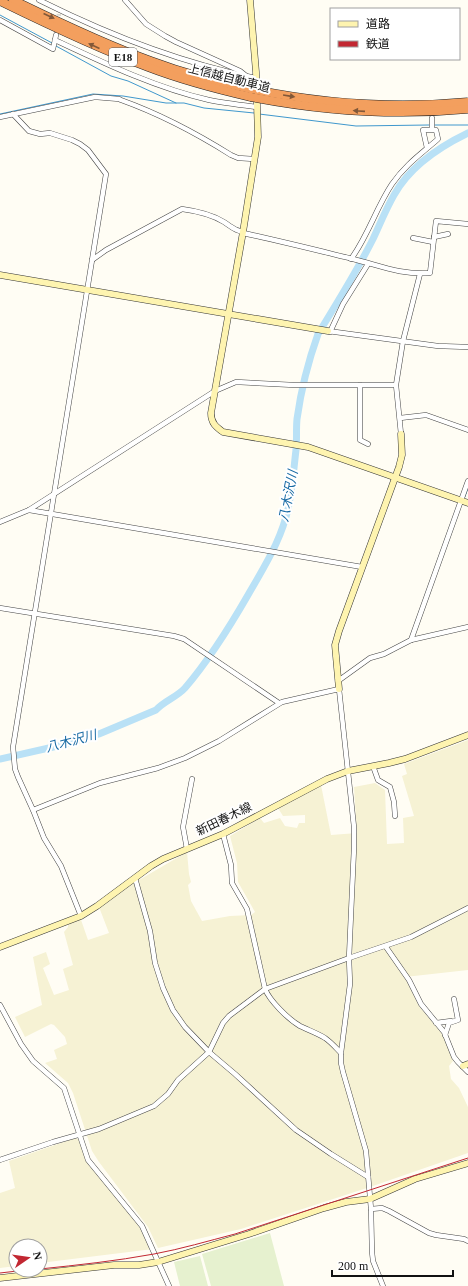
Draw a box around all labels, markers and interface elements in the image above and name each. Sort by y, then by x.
legend [330,8,460,60]
one-way arrow [43,13,54,19]
text: 道路 [366,17,390,31]
text: 鉄道 [366,37,390,51]
one-way arrow [88,42,100,48]
road number: E18 [109,48,137,66]
street label: 上信越自動車道 [187,61,271,95]
one-way arrow [283,93,295,99]
one-way arrow [352,108,365,114]
water label: 八木沢川 [276,467,301,523]
water label: 八木沢川 [44,727,100,755]
street label: 新田春木線 [194,800,254,838]
north arrow [8,1238,48,1278]
text: N [31,1251,44,1261]
scale bar [332,1252,453,1278]
text: 200 m [338,1259,369,1273]

